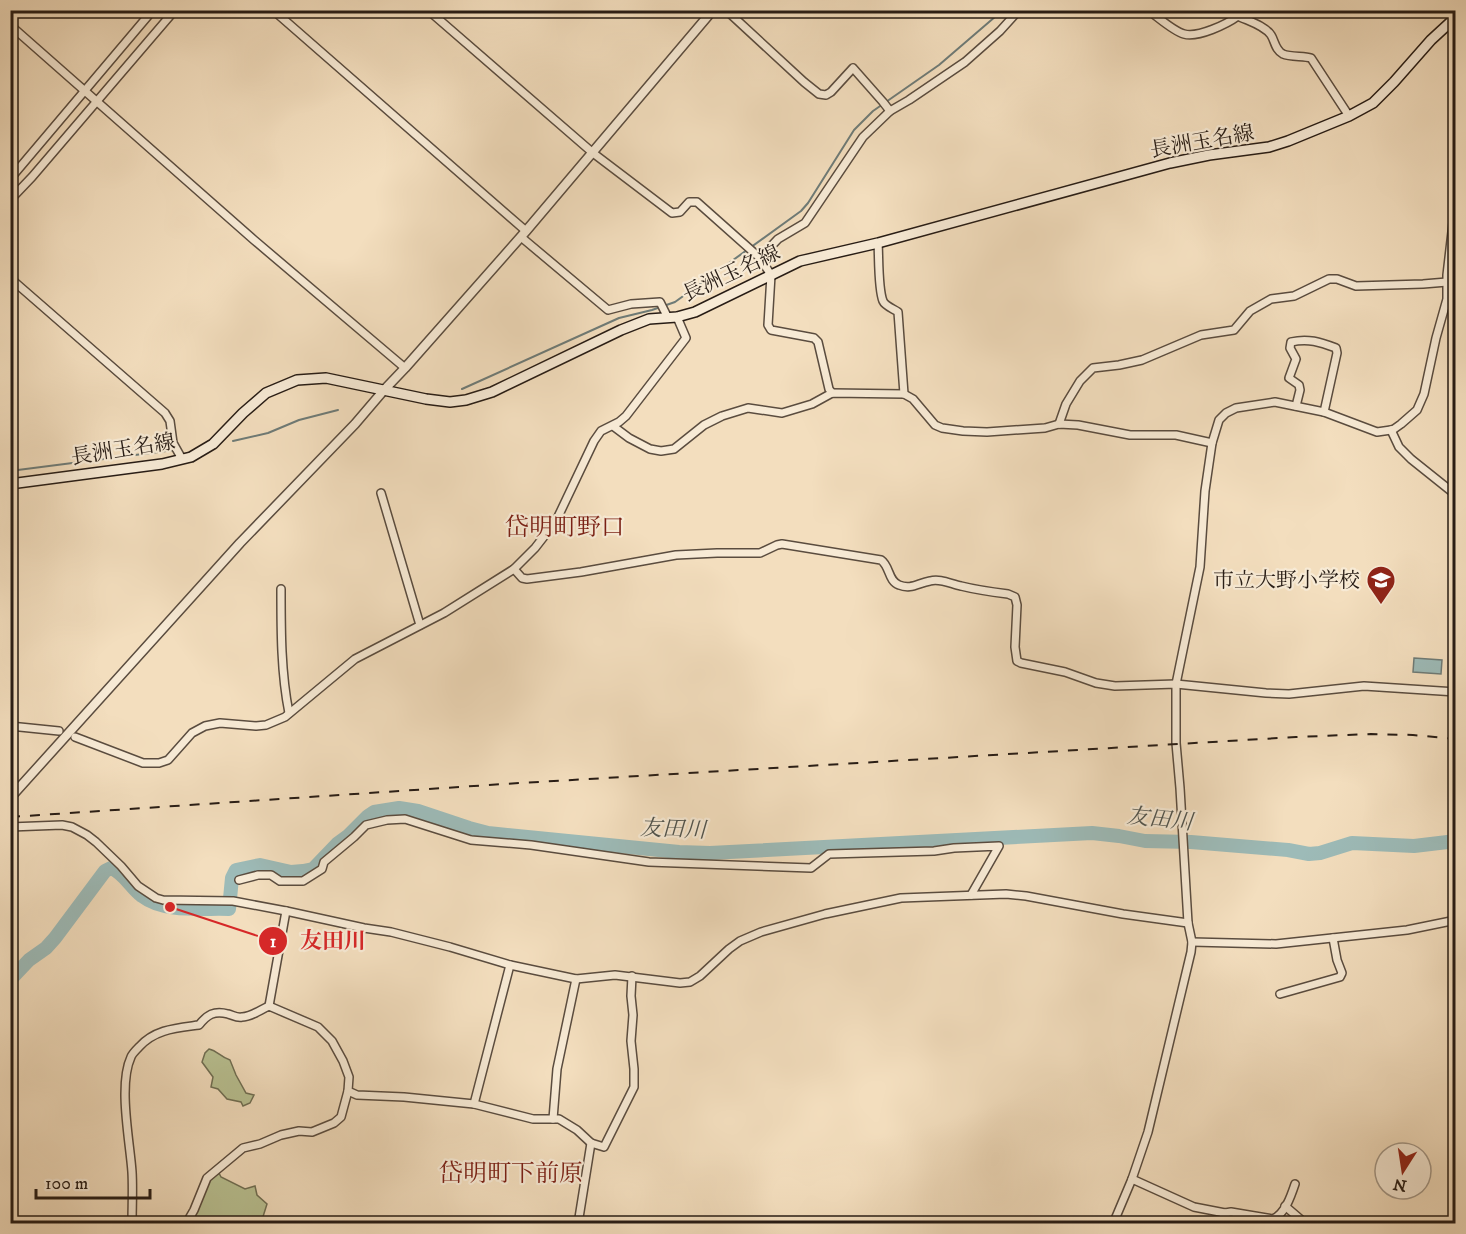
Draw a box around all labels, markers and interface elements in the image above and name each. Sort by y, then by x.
street label: 長洲玉名線 [1148,120,1256,164]
street label: 長洲玉名線 [678,240,784,308]
street label: 長洲玉名線 [69,429,177,471]
district label: 岱明町野口 [505,513,625,543]
school or university icon: 市立大野小学校 [1365,564,1397,606]
place label: 市立大野小学校 [1213,568,1360,594]
water label: 友田川 [1126,803,1196,837]
water label: 友田川 [639,815,708,844]
callout: 友田川 [258,921,378,961]
text: 友田川 [300,928,366,955]
text: 1 [270,931,277,953]
north arrow [1373,1141,1433,1201]
district label: 岱明町下前原 [439,1159,583,1189]
scale bar [36,1162,150,1200]
text: 100 m [45,1173,88,1195]
text: N [1392,1174,1409,1196]

